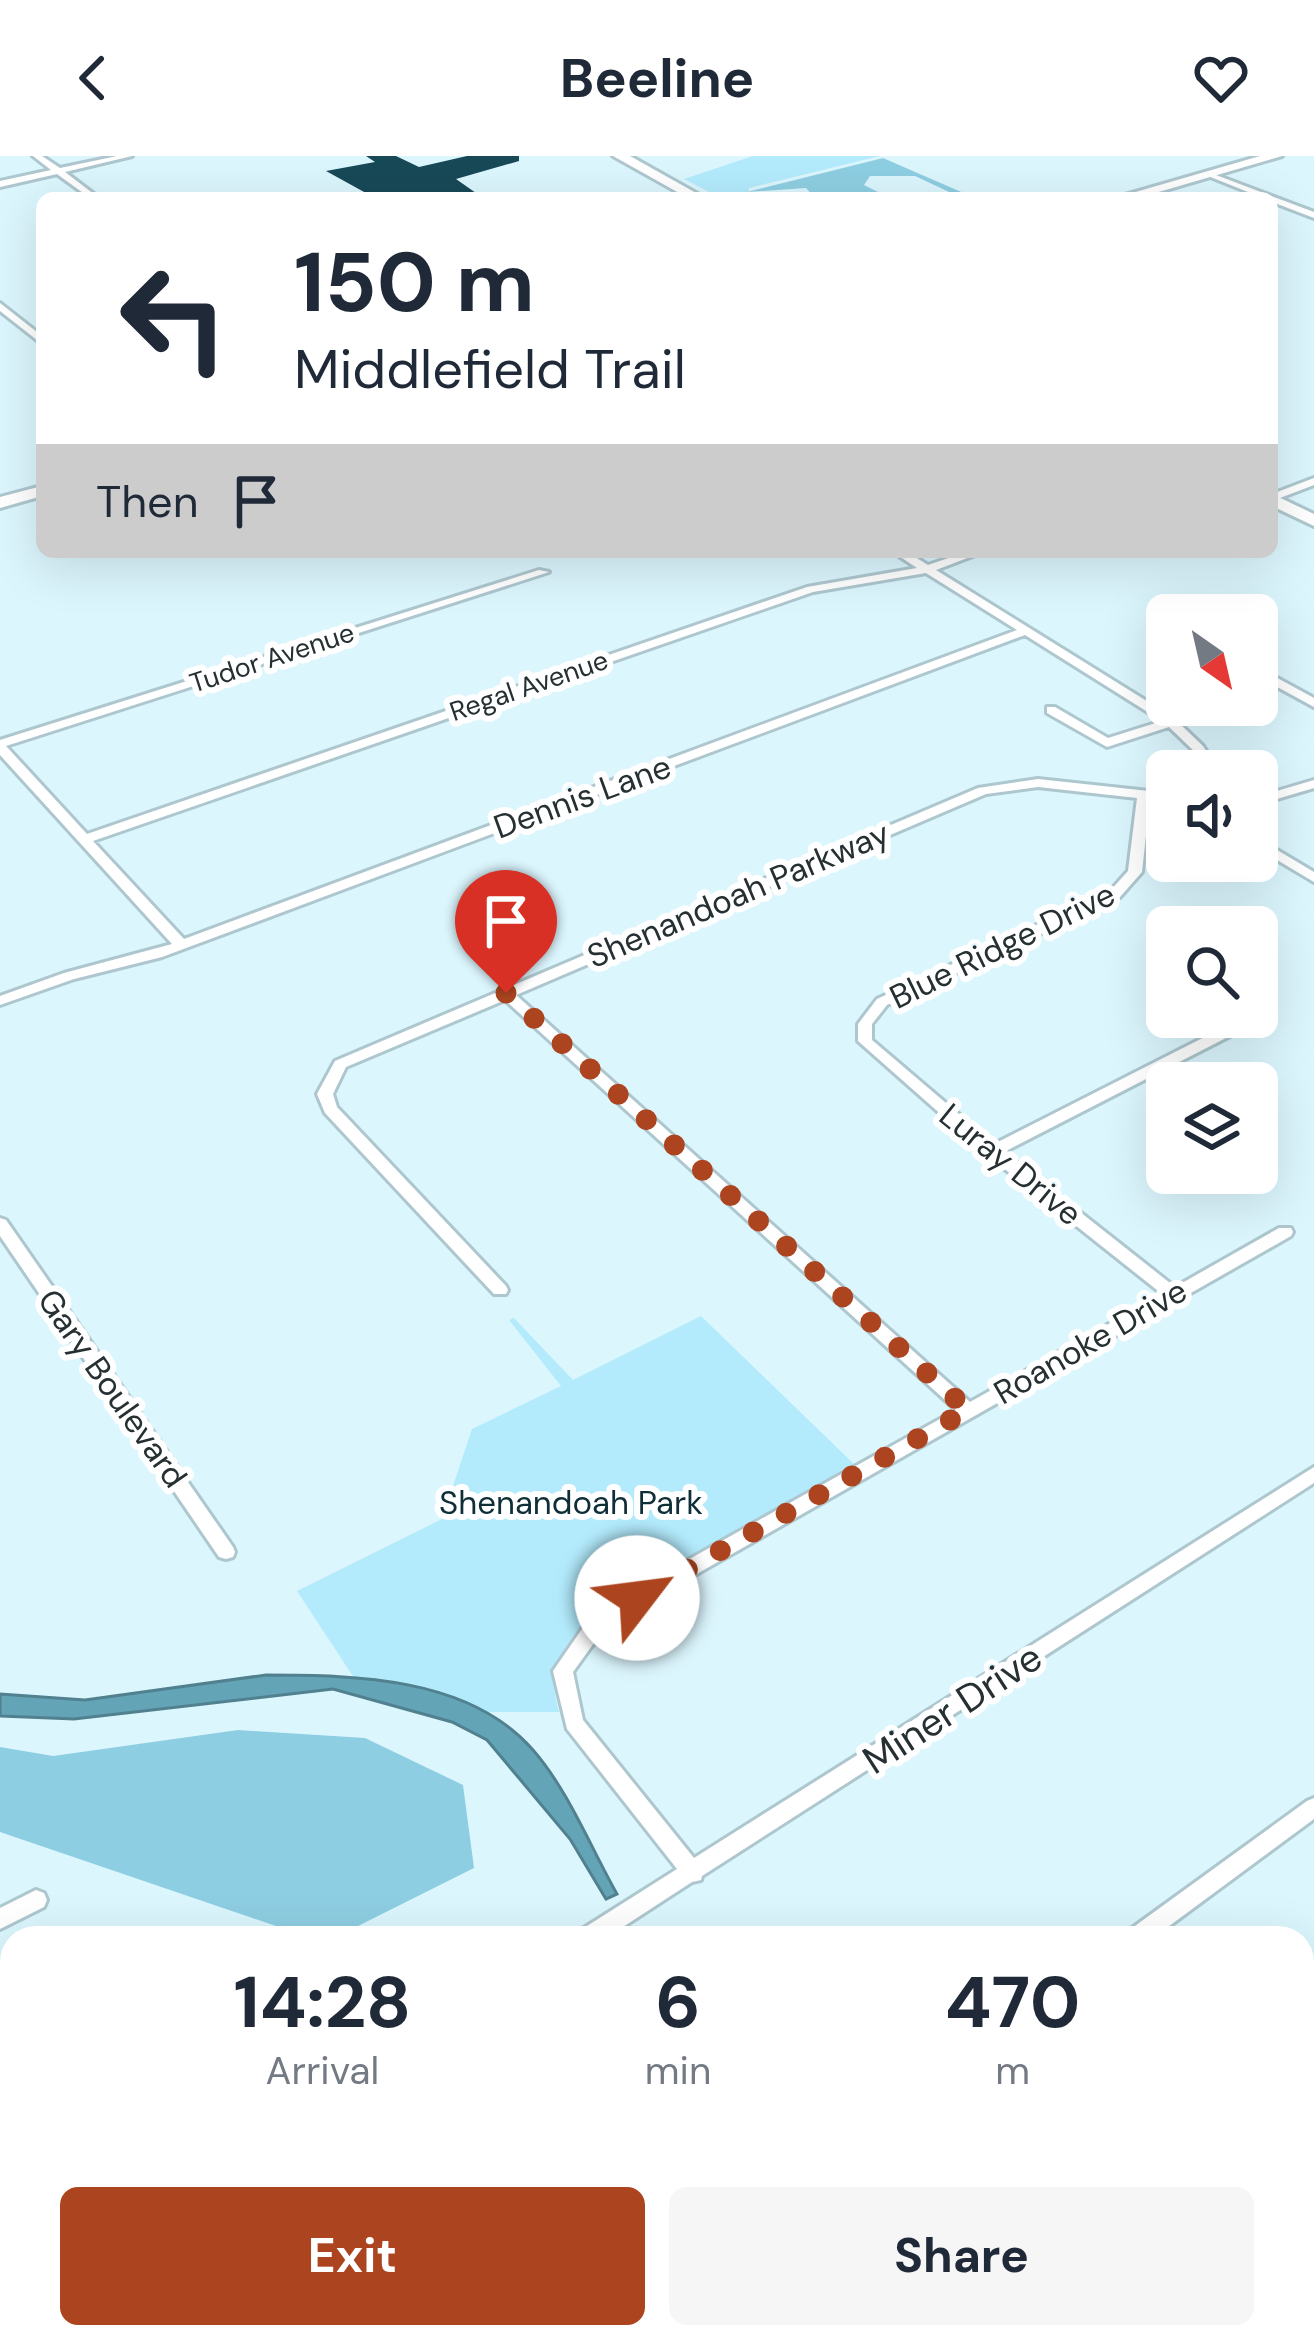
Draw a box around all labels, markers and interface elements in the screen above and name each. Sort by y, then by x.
text: Beeline [560,43,754,114]
icon: back [60,45,126,111]
icon: heart [1188,45,1254,111]
text: 150 m [294,228,535,337]
icon: left [96,240,252,396]
text: Middlefield Trail [294,334,686,405]
icon: arrive [223,468,289,534]
text: Then [96,472,199,531]
north arrow [1146,594,1278,726]
map controls [1146,594,1278,1194]
street label: Tudor Avenue [185,614,359,701]
street label: Regal Avenue [445,642,613,729]
street label: Dennis Lane [488,745,677,848]
button: sound [1146,750,1278,882]
street label: Shenandoah Parkway [581,811,896,978]
pin [455,870,557,993]
street label: Blue Ridge Drive [883,872,1122,1019]
icon: arrive [473,888,539,954]
button: search [1146,906,1278,1038]
button: layers [1146,1062,1278,1194]
street label: Luray Drive [931,1094,1091,1235]
street label: Roanoke Drive [986,1269,1194,1414]
street label: Gary Boulevard [28,1281,197,1496]
park label: Shenandoah Park [439,1481,703,1524]
position arrow [574,1535,700,1661]
street label: Miner Drive [853,1632,1052,1785]
text: 14:28 [233,1956,411,2049]
text: 6 [655,1956,701,2049]
text: 470 [945,1956,1081,2049]
text: Arrival [266,2045,379,2096]
text: min [645,2045,711,2096]
text: m [995,2045,1030,2096]
button: Exit [60,2187,645,2325]
button: Share [669,2187,1254,2325]

